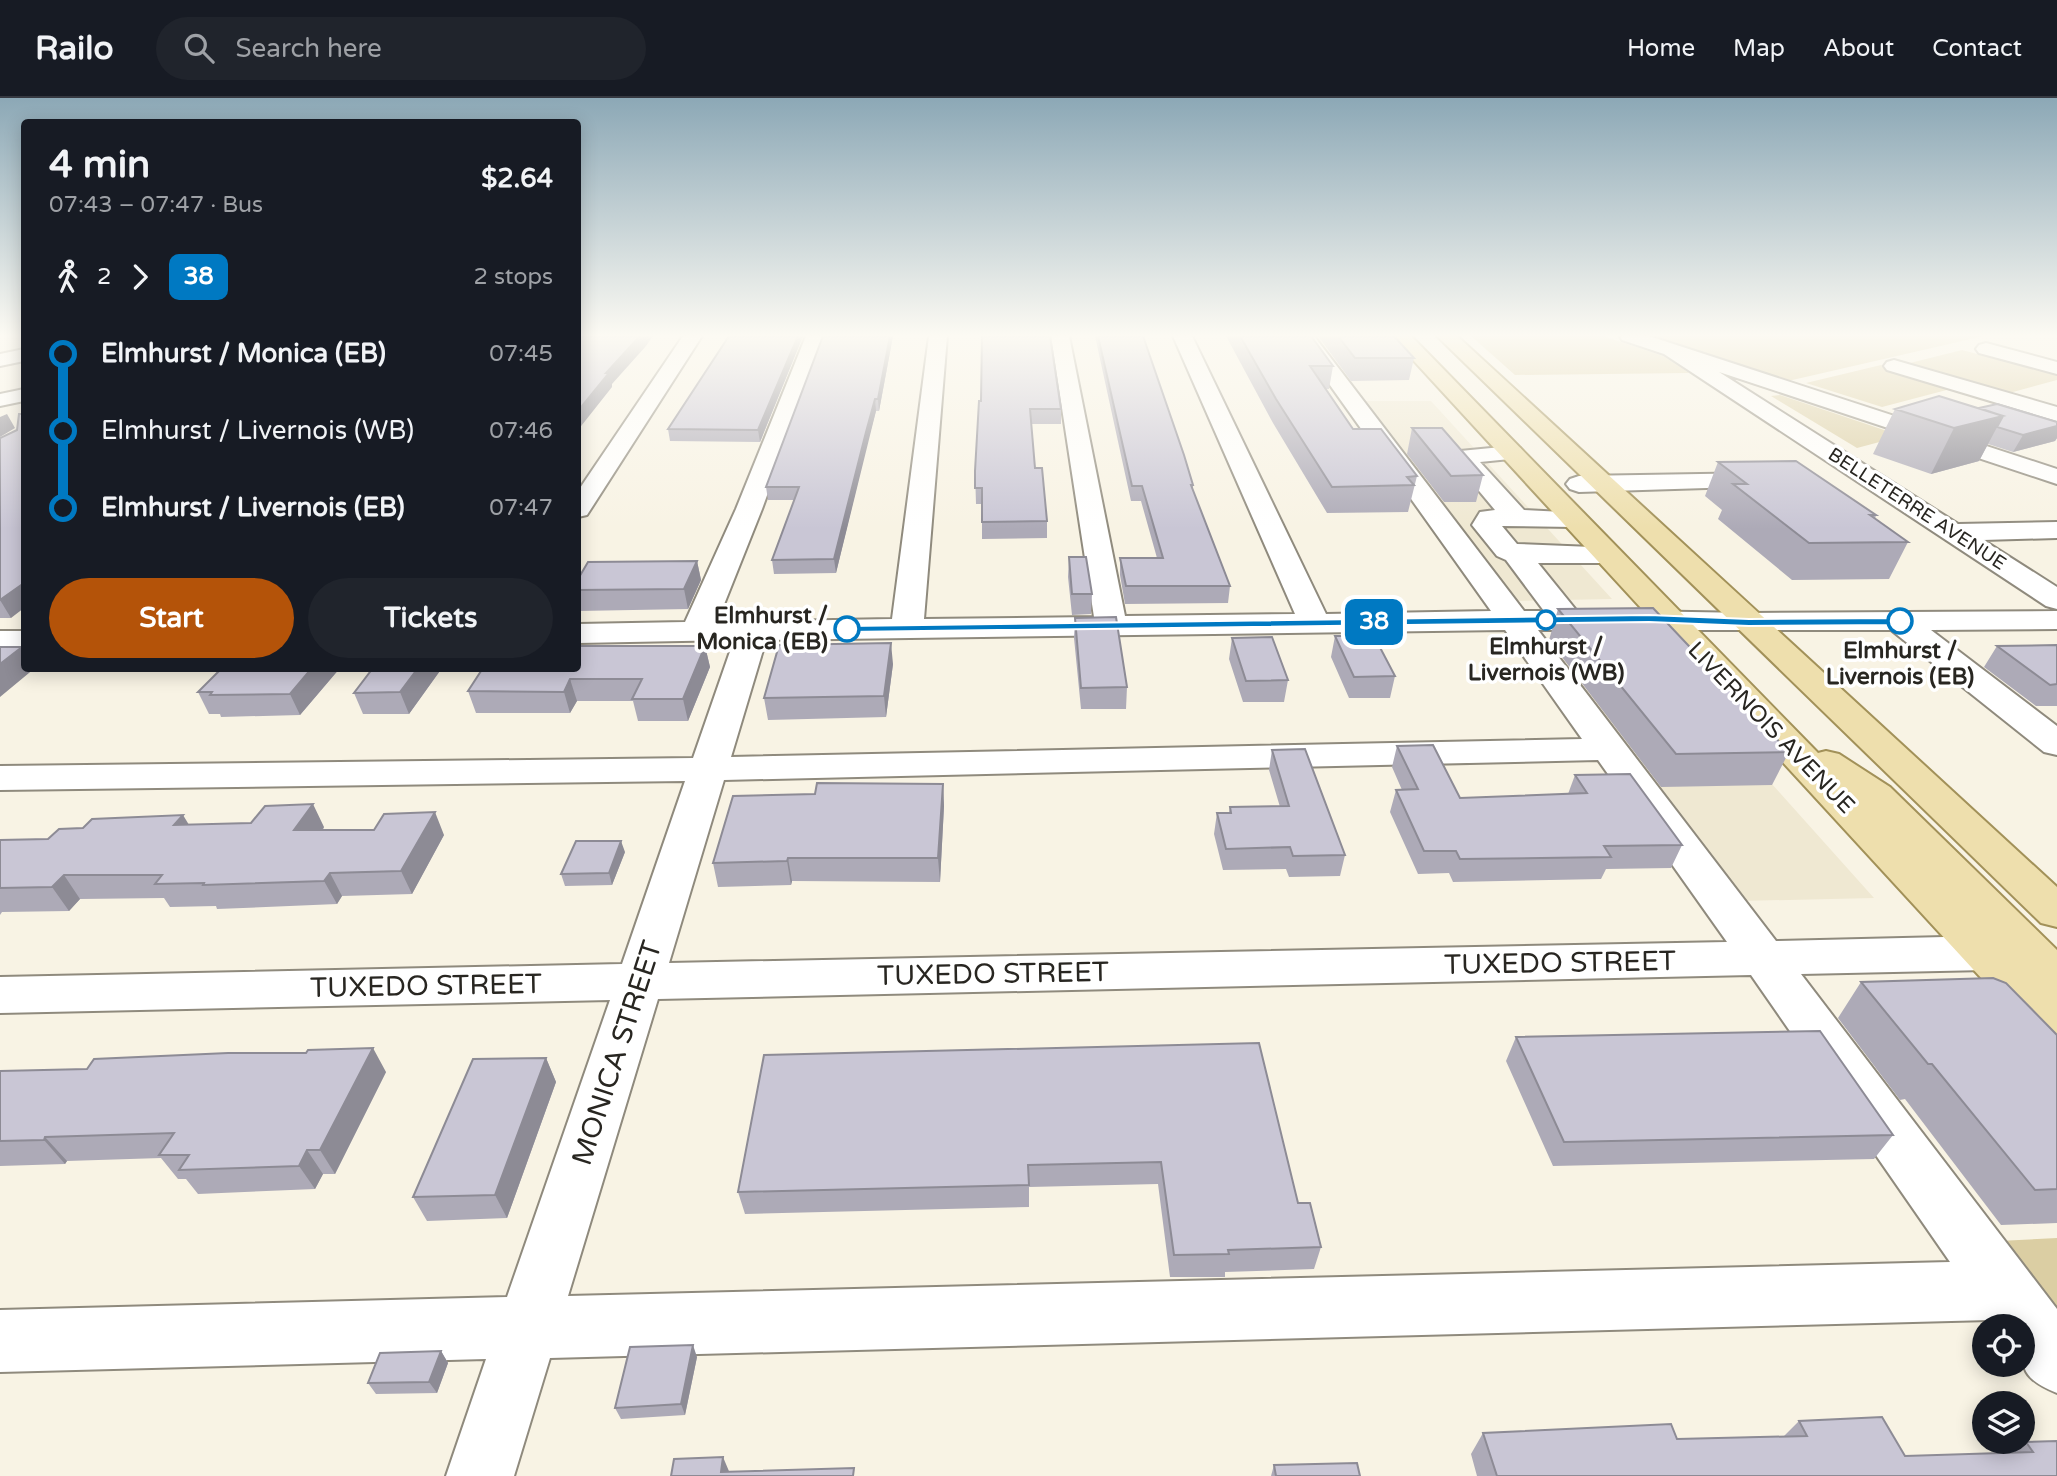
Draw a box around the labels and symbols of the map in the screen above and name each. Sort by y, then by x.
street label: BELLETERRE AVENUE [1824,443,2010,575]
line badge: 38 [1342,599,1406,645]
place label: Elmhurst / Monica (EB) [696,602,828,656]
marker: Elmhurst / Livernois (EB) [1887,608,1913,634]
marker: Elmhurst / Livernois (WB) [1536,610,1556,630]
marker: Elmhurst / Monica (EB) [834,616,860,642]
place label: Elmhurst / Livernois (WB) [1468,633,1624,687]
street label: LIVERNOIS AVENUE [1682,636,1860,820]
place label: Elmhurst / Livernois (EB) [1826,637,1974,691]
street label: MONICA STREET [565,937,669,1169]
street label: TUXEDO STREET [1444,944,1676,982]
street label: TUXEDO STREET [877,955,1109,993]
street label: TUXEDO STREET [310,967,542,1005]

